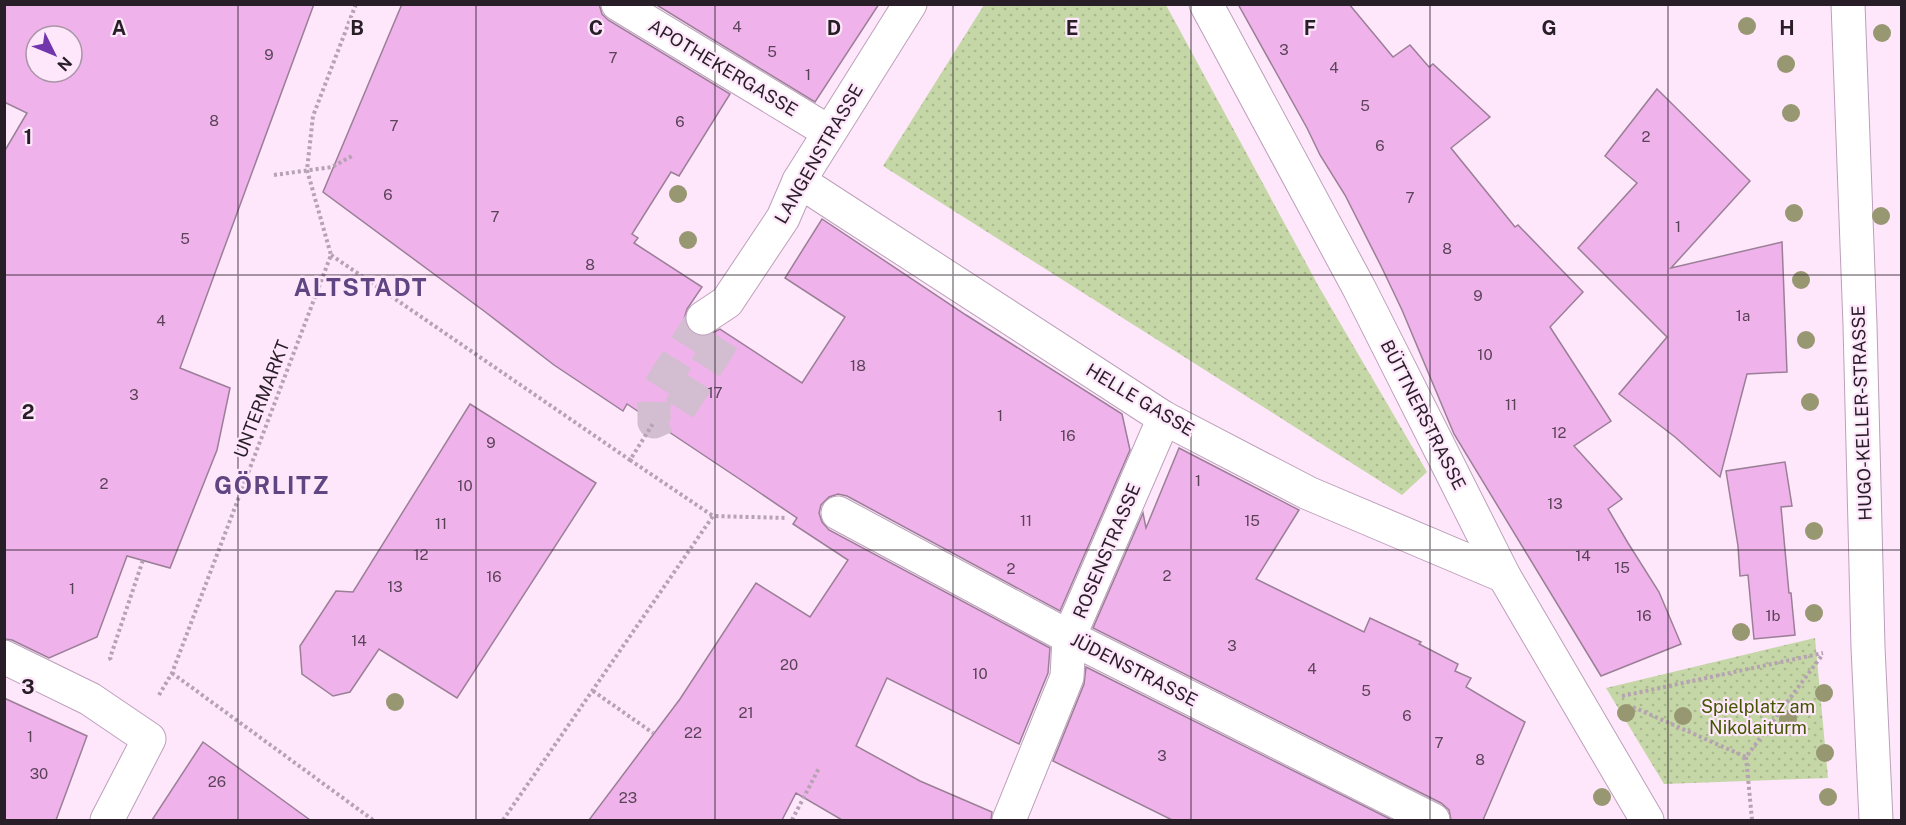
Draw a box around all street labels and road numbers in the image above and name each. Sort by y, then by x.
street label: APOTHEKERGASSE [645,15,802,120]
street label: LANGENSTRASSE [770,80,867,227]
street label: HUGO-KELLER-STRASSE [1847,305,1876,521]
street label: BÜTTNERSTRASSE [1376,336,1471,493]
street label: UNTERMARKT [229,337,294,461]
street label: HELLE GASSE [1082,359,1198,440]
street label: ROSENSTRASSE [1069,480,1144,621]
street label: JÜDENSTRASSE [1067,628,1202,711]

